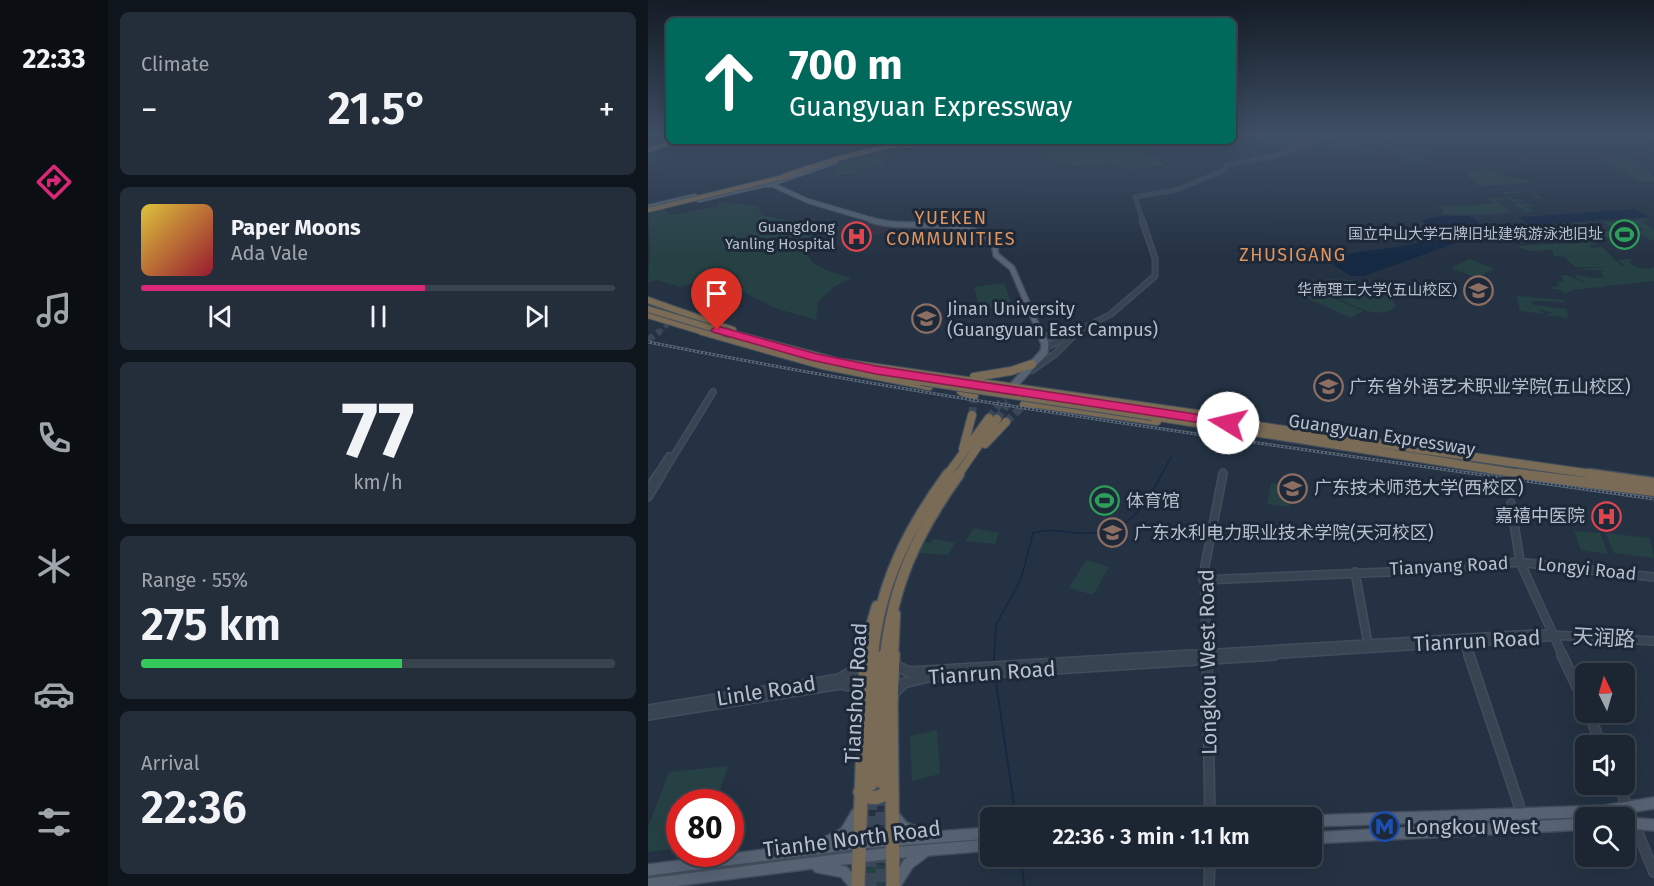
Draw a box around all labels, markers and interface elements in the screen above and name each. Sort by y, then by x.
text: 700 m [789,40,903,90]
icon: ahead [690,42,768,120]
text: 22:33 [23,43,85,75]
text: Climate [141,52,209,76]
text: 21.5° [328,82,428,136]
text: − [141,90,158,130]
text: + [599,90,615,130]
text: Guangyuan Expressway [789,91,1072,123]
icon: directions [33,161,75,203]
district label: YUEKEN COMMUNITIES [886,207,1016,250]
text: Paper Moons [231,214,361,241]
place label: Guangdong Yanling Hospital [725,218,836,253]
sports icon: 国立中山大学石牌旧址建筑游泳池旧址 [1608,218,1640,250]
hospital icon: Guangdong Yanling Hospital [840,220,872,252]
place label: 国立中山大学石牌旧址建筑游泳池旧址 [1348,225,1603,243]
text: Ada Vale [231,241,308,265]
district label: ZHUSIGANG [1239,244,1347,266]
pin [691,268,742,330]
school or university icon: 华南理工大学(五山校区) [1462,274,1494,306]
icon: arrive [700,277,733,310]
place label: 华南理工大学(五山校区) [1297,281,1457,299]
icon: music [33,289,75,331]
place label: Jinan University (Guangyuan East Campus) [947,298,1158,341]
icon: previous [204,300,237,333]
icon: pause [362,300,395,333]
icon: next [520,300,553,333]
school or university icon: Jinan University (Guangyuan East Campus) [910,303,942,335]
school or university icon: 广东省外语艺术职业学院(五山校区) [1312,371,1344,403]
place label: 广东省外语艺术职业学院(五山校区) [1349,376,1631,398]
text: 77 [341,384,415,478]
position arrow [1196,391,1260,455]
street label: Guangyuan Expressway [1287,409,1477,461]
icon: phone [33,417,75,459]
text: km/h [353,470,403,494]
school or university icon: 广东技术师范大学(西校区) [1277,472,1309,504]
place label: 广东技术师范大学(西校区) [1314,477,1524,499]
sports icon: 体育馆 [1089,485,1121,517]
place label: 体育馆 [1126,490,1180,512]
hospital icon: 嘉禧中医院 [1590,500,1622,532]
place label: 嘉禧中医院 [1495,505,1585,527]
school or university icon: 广东水利电力职业技术学院(天河校区) [1097,517,1129,549]
place label: 广东水利电力职业技术学院(天河校区) [1134,522,1434,544]
icon: climate [33,545,75,587]
street label: Tianyang Road [1389,552,1509,580]
street label: Longyi Road [1537,553,1637,585]
text: Range · 55% [141,568,248,592]
street label: Longkou West Road [1193,569,1223,755]
text: 275 km [141,598,281,652]
street label: Tianshou Road [839,622,873,764]
street label: 天润路 [1572,623,1636,653]
street label: Tianrun Road [1413,625,1541,657]
street label: Tianrun Road [928,656,1056,690]
north arrow [1575,663,1635,723]
map controls [1575,663,1635,867]
street label: Linle Road [714,670,818,712]
icon: car [33,673,75,715]
button: sound [1575,735,1635,795]
text: Arrival [141,751,200,775]
text: 22:36 [141,781,247,835]
speed limit sign: 80 [666,789,744,867]
icon: filters [33,801,75,843]
button: search [1575,807,1635,867]
metro station icon: Longkou West [1369,811,1401,843]
place label: Longkou West [1406,814,1538,840]
street label: Tianhe North Road [762,815,942,863]
text: 22:36 · 3 min · 1.1 km [1052,823,1250,850]

